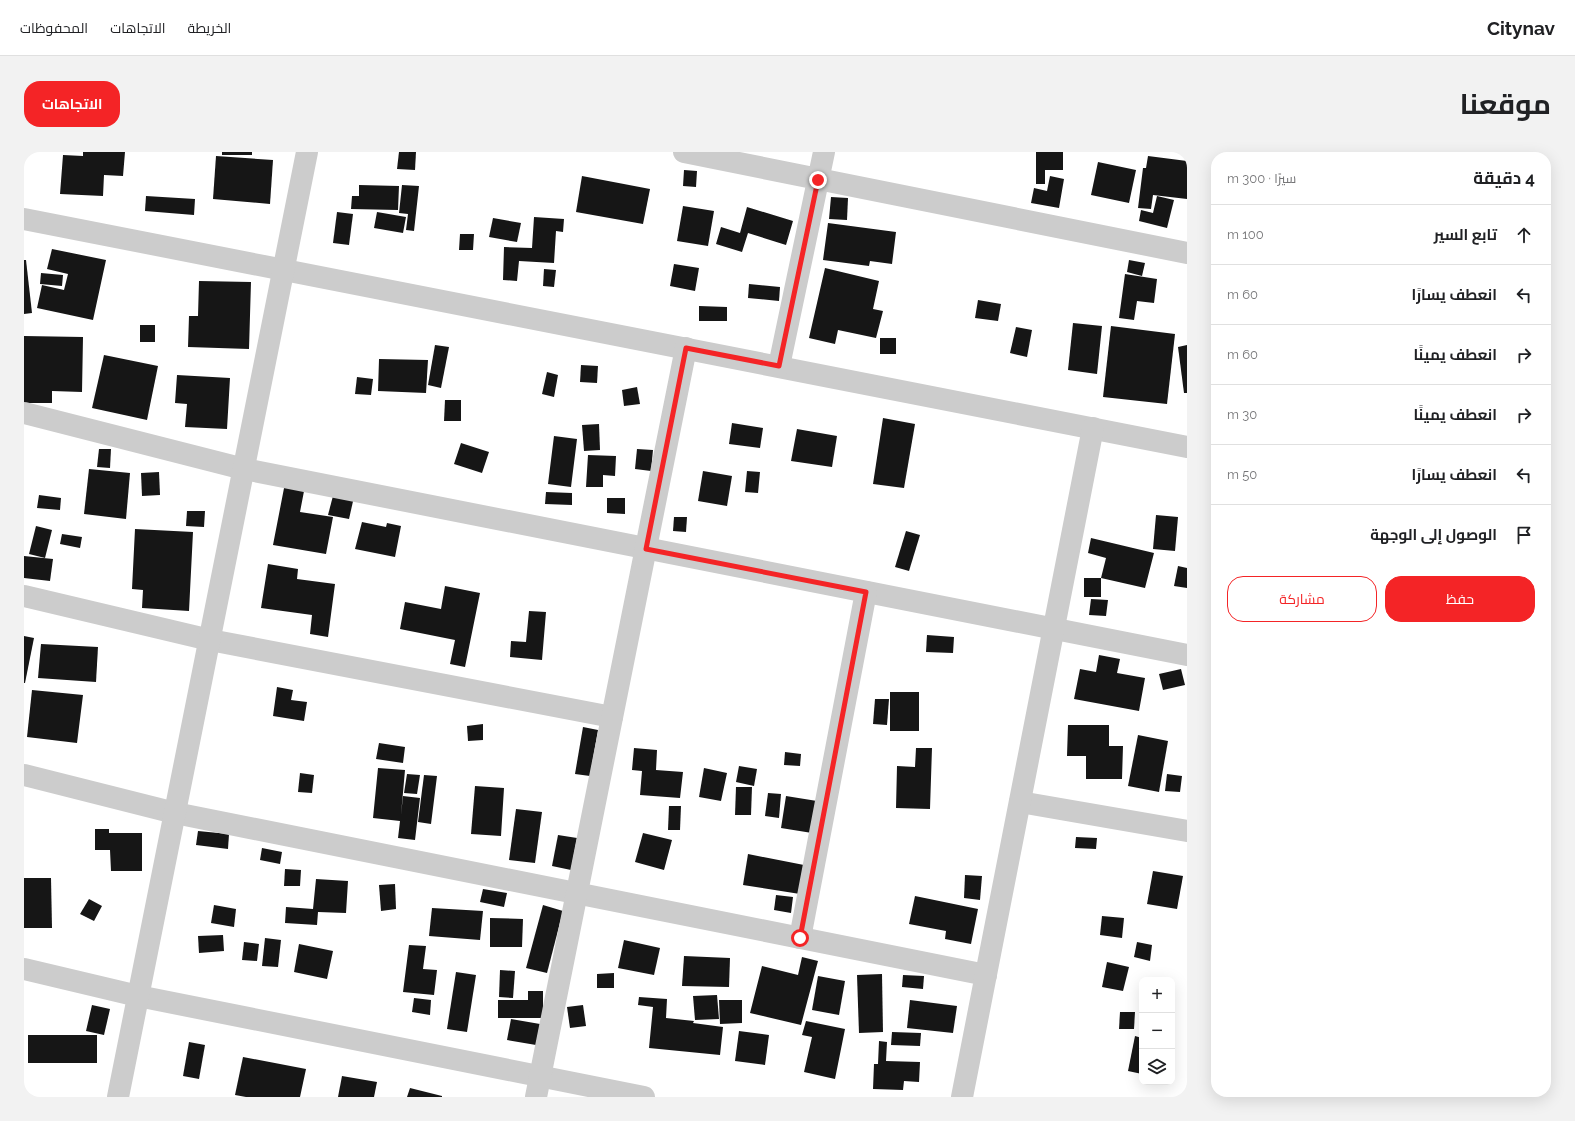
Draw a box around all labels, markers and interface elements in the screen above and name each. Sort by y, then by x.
text: Citynav [1487,17,1555,39]
text: المحفوظات [20,20,88,36]
text: الاتجاهات [110,20,166,36]
text: الخريطة [188,20,231,36]
button: الاتجاهات [24,81,120,127]
text: موقعنا [1460,88,1551,121]
text: 4 دقيقة [1473,168,1535,188]
route end [809,171,827,189]
text: سيرًا · 300 m [1227,171,1296,186]
icon: ahead [1513,224,1535,246]
text: تابع السير [1434,226,1497,244]
text: 100 m [1227,227,1264,242]
icon: left [1513,284,1535,306]
text: انعطف يسارًا [1412,286,1497,304]
text: 60 m [1227,287,1258,302]
icon: right [1513,344,1535,366]
text: انعطف يمينًا [1413,346,1497,364]
text: 60 m [1227,347,1258,362]
icon: right [1513,404,1535,426]
text: انعطف يمينًا [1413,406,1497,424]
text: 30 m [1227,407,1257,422]
icon: left [1513,464,1535,486]
text: انعطف يسارًا [1412,466,1497,484]
text: 50 m [1227,467,1257,482]
icon: arrive [1513,524,1535,546]
text: الوصول إلى الوجهة [1370,526,1497,544]
button: مشاركة [1227,576,1377,622]
button: حفظ [1385,576,1535,622]
route start [791,929,809,947]
map controls [1139,977,1175,1085]
button: + [1139,977,1175,1013]
button: − [1139,1013,1175,1049]
button: layers [1139,1049,1175,1085]

